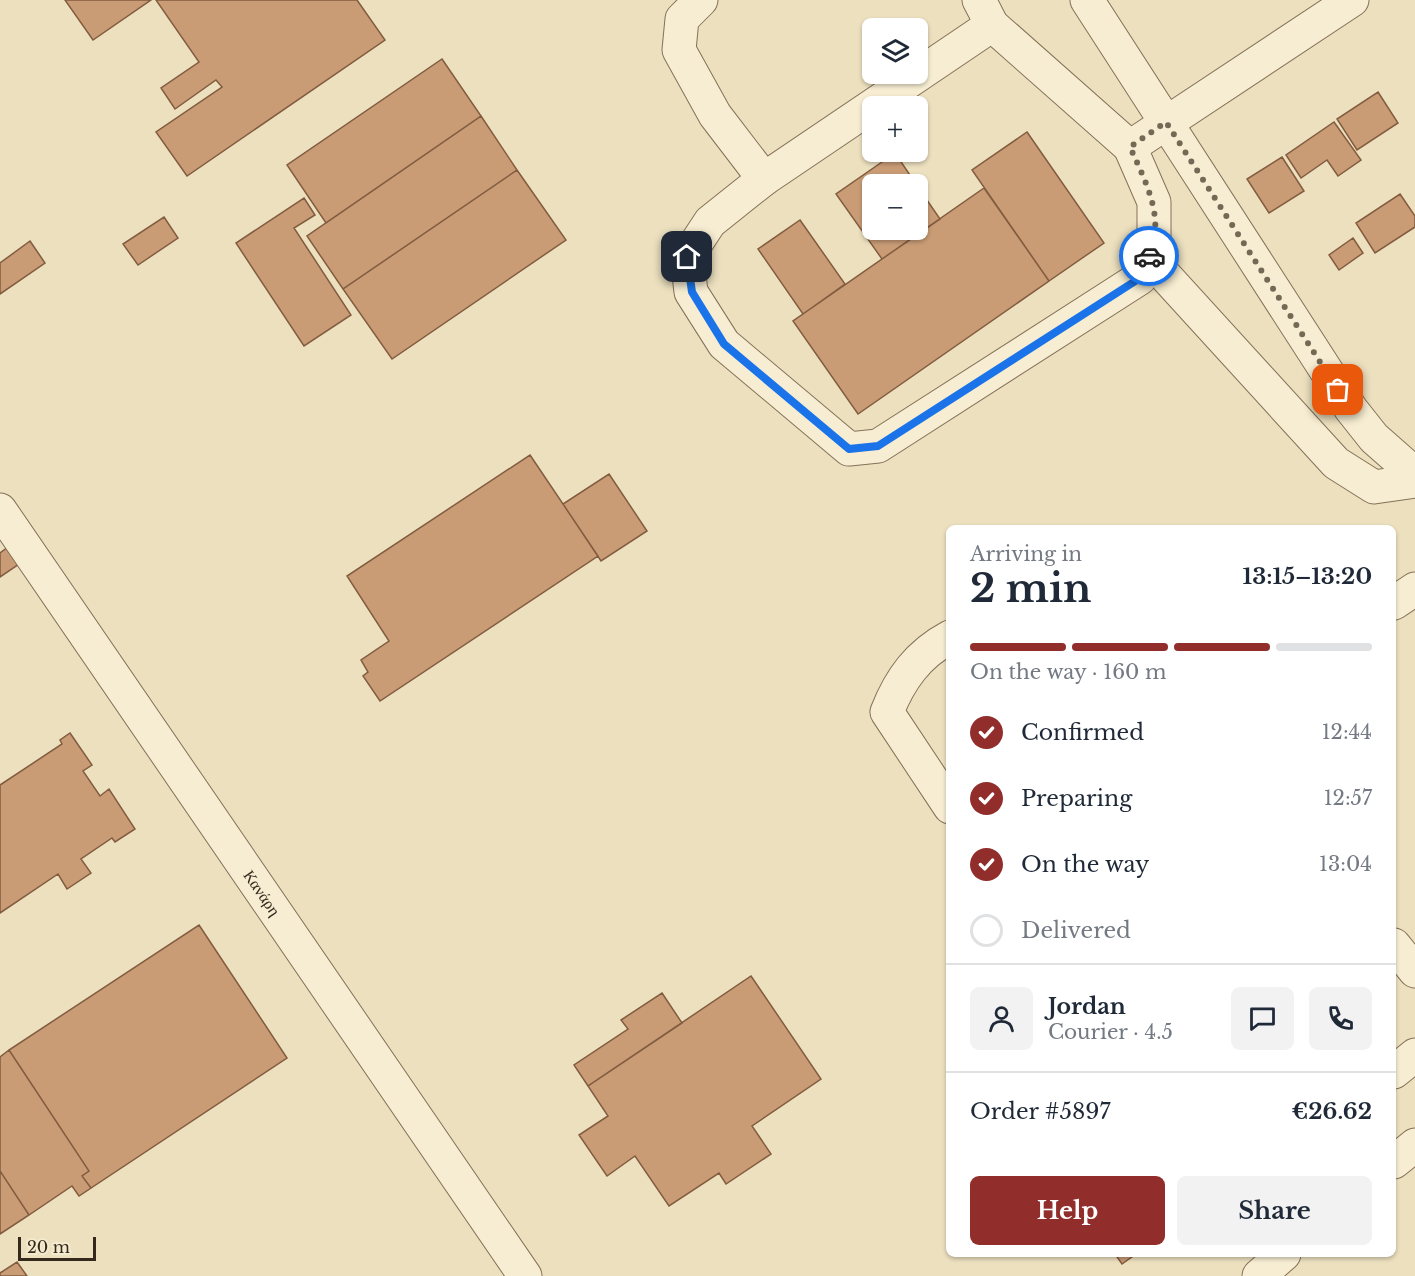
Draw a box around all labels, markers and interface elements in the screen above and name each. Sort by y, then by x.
map controls [862,18,928,240]
button: layers [862,18,928,84]
button: + [862,96,928,162]
button: − [862,174,928,240]
courier [1119,226,1179,286]
pin [661,231,712,282]
icon: home [670,240,703,273]
icon: car [1133,240,1166,273]
pin [1312,364,1363,415]
icon: bag [1321,373,1354,406]
text: Arriving in [970,542,1082,566]
text: 13:15–13:20 [1243,563,1372,590]
text: 2 min [970,564,1091,613]
text: On the way · 160 m [970,660,1167,684]
icon: check [970,716,1003,749]
text: Confirmed [1021,719,1144,746]
text: 12:44 [1322,720,1372,744]
icon: check [970,782,1003,815]
text: Preparing [1021,785,1132,812]
text: 12:57 [1324,786,1372,810]
icon: check [970,848,1003,881]
text: On the way [1021,851,1149,878]
text: 13:04 [1319,852,1372,876]
street label: Κανάρη [240,866,285,920]
text: Delivered [1021,917,1131,944]
button: person [970,987,1033,1050]
button: chat [1231,987,1294,1050]
button: phone [1309,987,1372,1050]
text: Jordan [1048,993,1126,1020]
text: Courier · 4.5 [1048,1020,1173,1044]
text: Order #5897 [970,1098,1110,1125]
text: €26.62 [1292,1098,1372,1125]
button: Help [970,1176,1165,1245]
button: Share [1177,1176,1372,1245]
scale bar [18,1234,96,1262]
text: 20 m [27,1237,70,1257]

